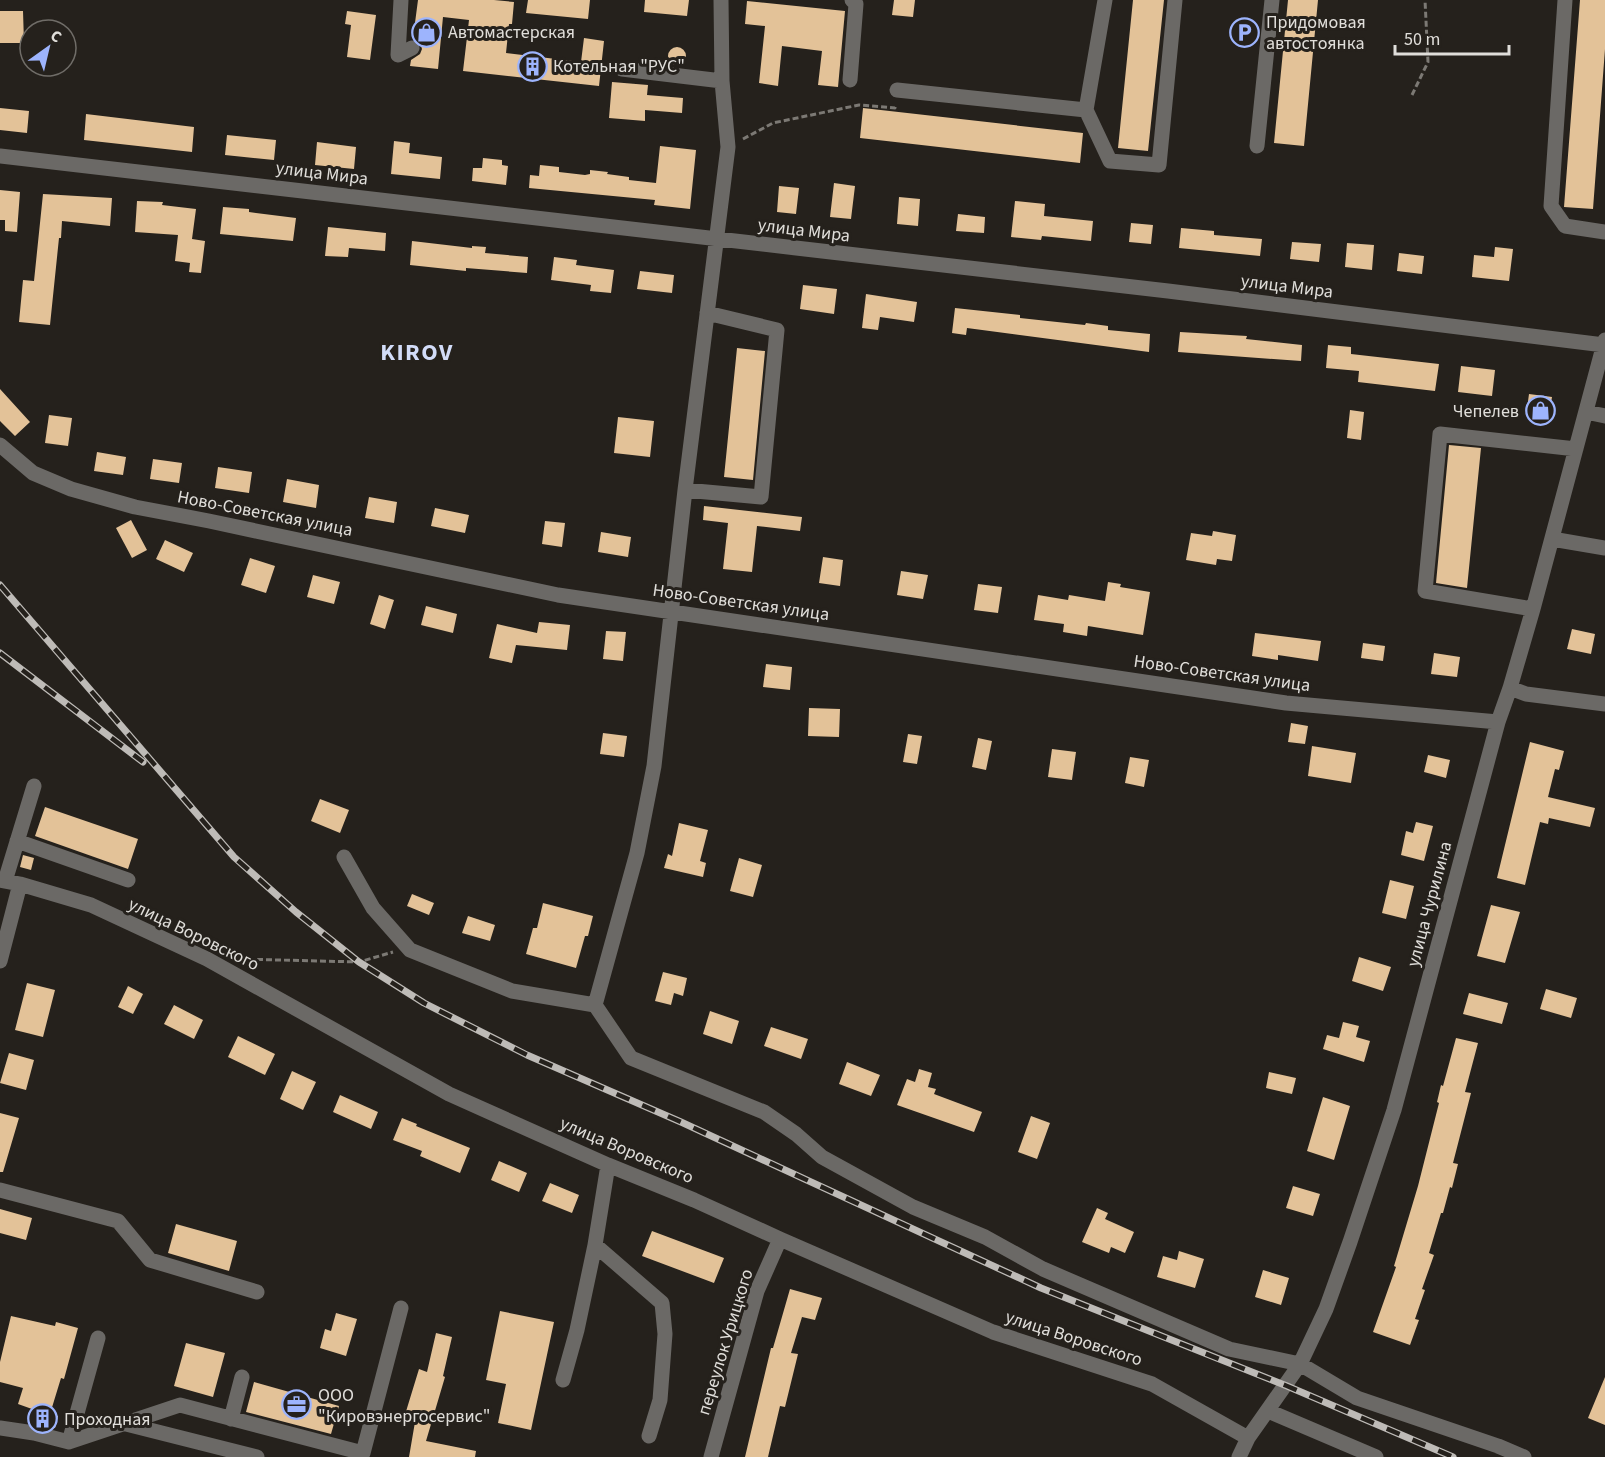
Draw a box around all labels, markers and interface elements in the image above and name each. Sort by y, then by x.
place label: Придомовая автостоянка [1266,10,1366,56]
shop icon: Автомастерская [411,16,443,48]
parking icon: Придомовая автостоянка [1229,16,1261,48]
north arrow [18,18,78,78]
scale bar [1395,18,1509,56]
place label: Автомастерская [448,20,575,45]
text: С [46,25,66,48]
text: 50 m [1404,27,1440,52]
building icon: Котельная "РУС" [516,50,548,82]
place label: Котельная "РУС" [553,54,685,79]
street label: улица Мира [274,155,370,192]
street label: улица Мира [756,212,852,249]
street label: улица Мира [1239,268,1335,305]
district label: KIROV [380,335,454,370]
shop icon: Чепелев [1524,395,1556,427]
place label: Чепелев [1453,399,1519,424]
street label: Ново-Советская улица [175,484,355,543]
street label: Ново-Советская улица [651,578,831,627]
street label: Ново-Советская улица [1132,649,1312,698]
street label: улица Чурилина [1401,839,1458,970]
street label: улица Воровского [124,892,264,977]
street label: улица Воровского [556,1111,697,1190]
street label: переулок Урицкого [691,1266,760,1418]
street label: улица Воровского [1002,1304,1146,1372]
place label: ООО "Кировэнергосервис" [318,1383,490,1429]
office icon: ООО "Кировэнергосервис" [281,1389,313,1421]
building icon: Проходная [27,1403,59,1435]
place label: Проходная [64,1407,151,1432]

